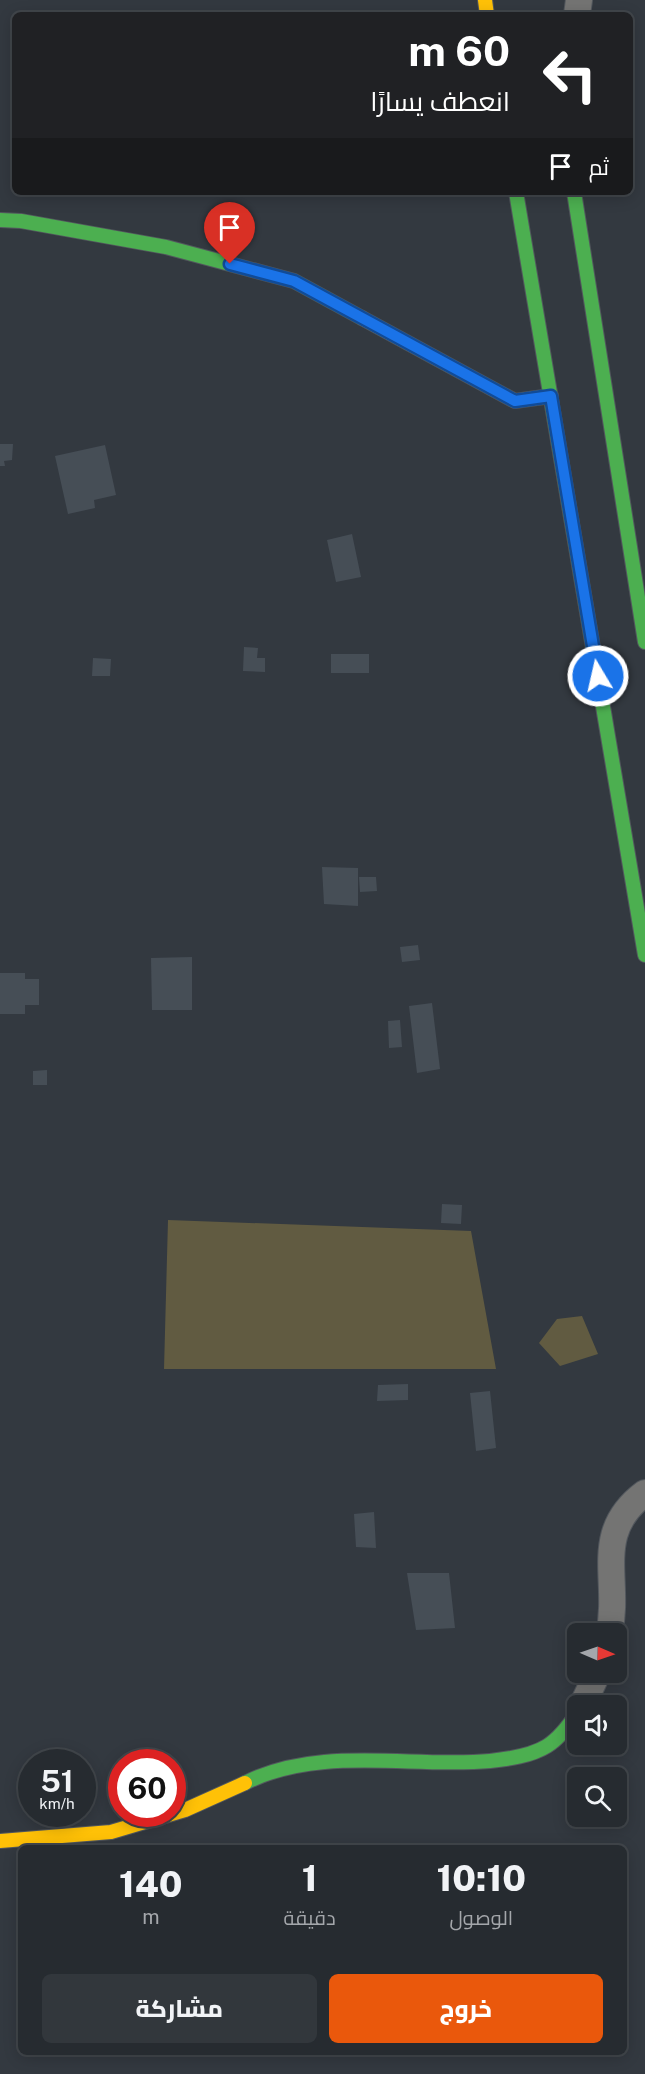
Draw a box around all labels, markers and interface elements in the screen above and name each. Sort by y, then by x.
text: 60 m [408,26,510,75]
icon: left [531,36,609,114]
text: انعطف يسارًا [370,85,510,117]
icon: arrive [544,150,577,183]
text: ثم [589,154,609,180]
pin [204,202,255,264]
icon: arrive [213,211,246,244]
position arrow [566,644,630,708]
north arrow [567,1623,627,1683]
map controls [567,1623,627,1827]
button: sound [567,1695,627,1755]
speed limit sign: 60 [108,1749,186,1827]
text: 51 [40,1763,74,1799]
button: search [567,1767,627,1827]
text: km/h [39,1795,75,1812]
text: 1 [302,1857,317,1899]
text: 10:10 [437,1857,526,1899]
text: 140 [119,1863,183,1905]
text: m [142,1905,159,1929]
text: دقيقة [284,1906,336,1930]
text: الوصول [449,1906,513,1930]
button: مشاركة [42,1974,317,2043]
button: خروج [329,1974,603,2043]

